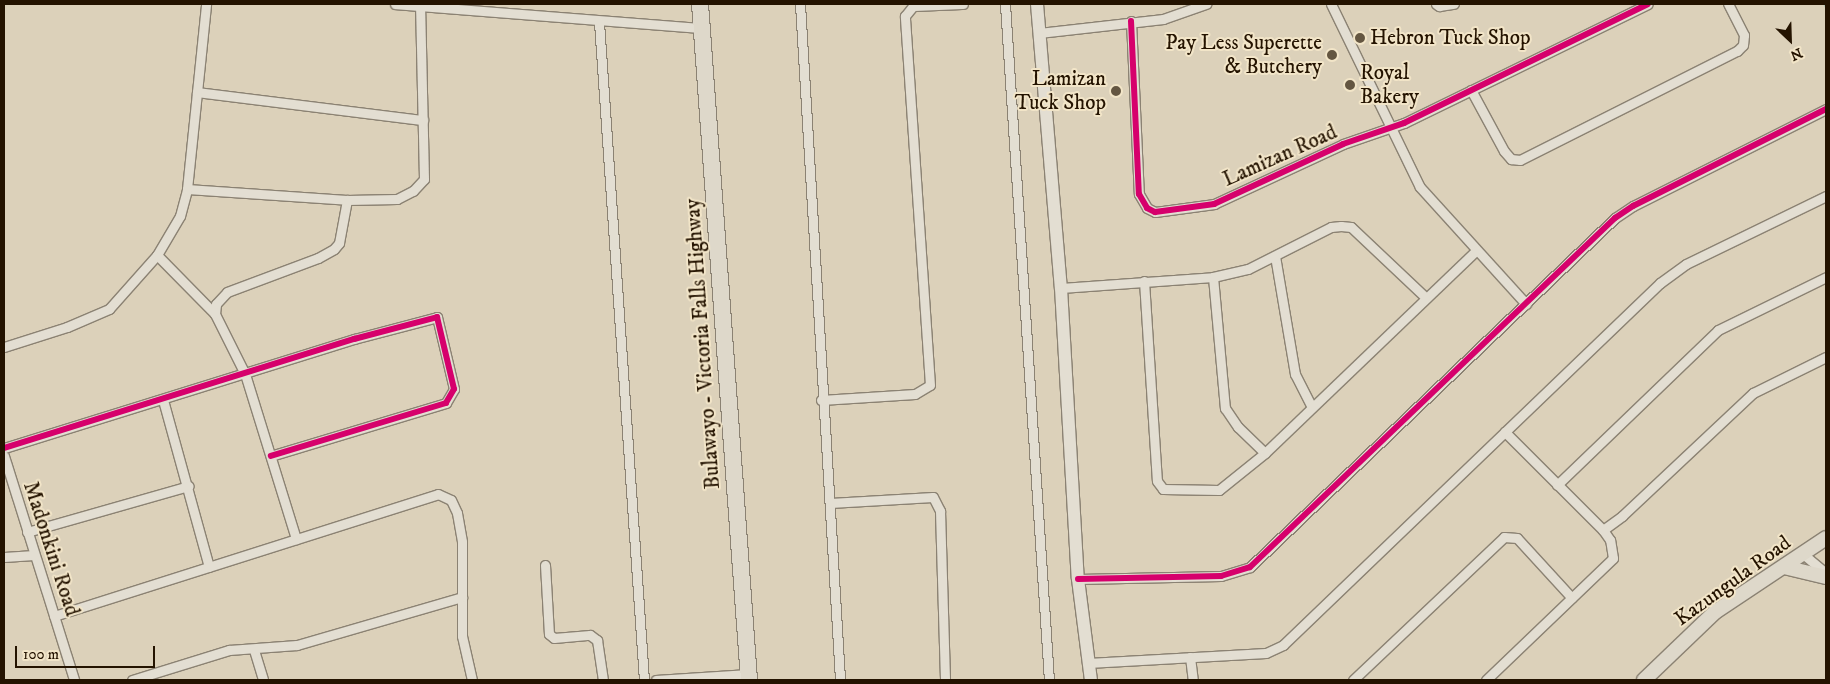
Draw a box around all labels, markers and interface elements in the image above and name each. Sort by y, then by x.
north arrow [1765,15,1815,65]
place label: Hebron Tuck Shop [1370,25,1530,51]
place label: Pay Less Superette & Butchery [1165,30,1322,80]
marker: Hebron Tuck Shop [1354,32,1366,44]
text: N [1787,43,1805,64]
marker: Pay Less Superette & Butchery [1326,49,1338,61]
place label: Royal Bakery [1360,60,1419,110]
place label: Lamizan Tuck Shop [1015,66,1106,116]
marker: Royal Bakery [1344,79,1356,91]
marker: Lamizan Tuck Shop [1110,85,1122,97]
street label: Lamizan Road [1219,120,1341,192]
street label: Bulawayo - Victoria Falls Highway [680,198,726,490]
street label: Madonkini Road [17,479,85,619]
street label: Kazungula Road [1670,530,1796,632]
scale bar [18,636,158,668]
text: 100 m [23,645,59,664]

